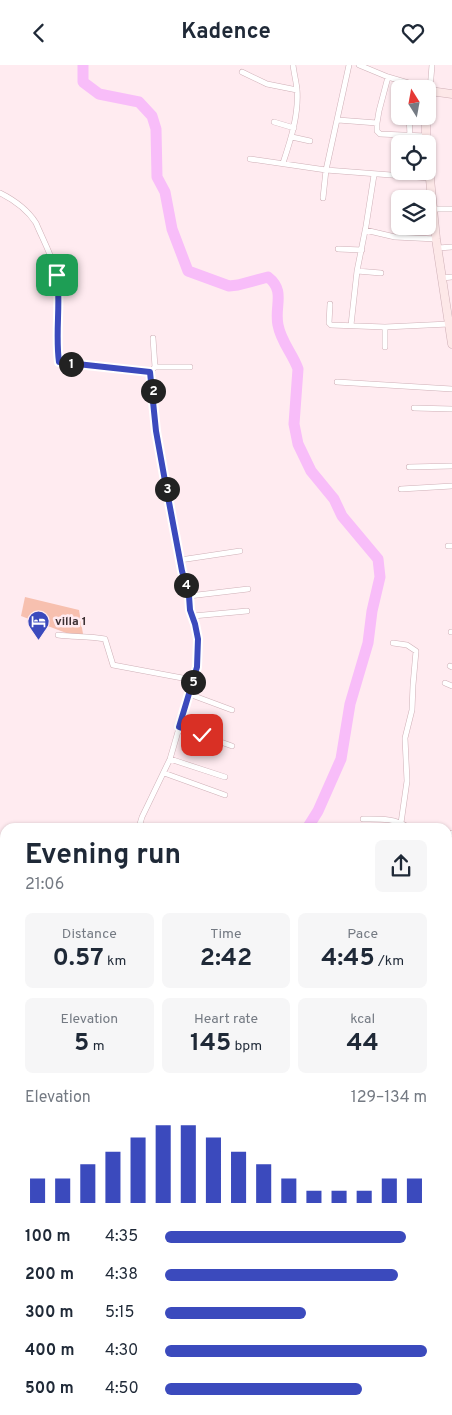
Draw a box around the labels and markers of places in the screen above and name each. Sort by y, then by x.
pin [36,254,78,296]
pin: 1 [58,351,84,377]
pin: 2 [140,379,166,403]
pin: 3 [154,477,180,501]
pin: 4 [174,573,198,597]
hotel icon: villa 1 [27,609,51,640]
place label: villa 1 [55,614,87,630]
pin: 5 [180,669,206,695]
pin [181,714,223,756]

